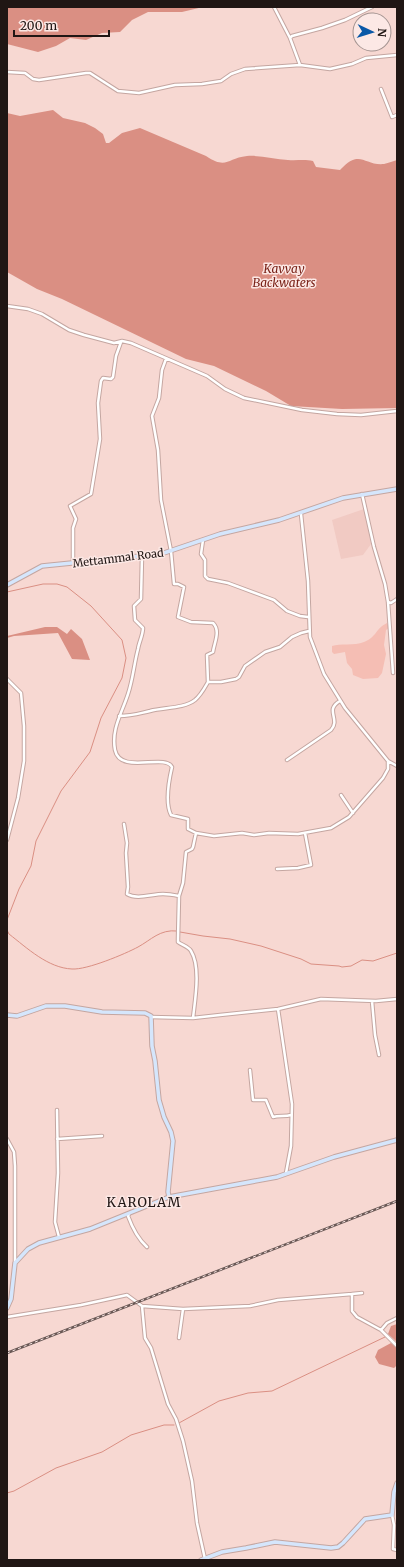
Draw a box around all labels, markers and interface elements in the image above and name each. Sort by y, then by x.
scale bar [14,12,109,38]
north arrow [352,12,392,52]
text: 200 m [20,18,57,33]
text: N [375,28,389,38]
water label: Kavvay Backwaters [252,261,316,290]
street label: Mettammal Road [72,545,165,571]
district label: KAROLAM [107,1194,181,1211]

